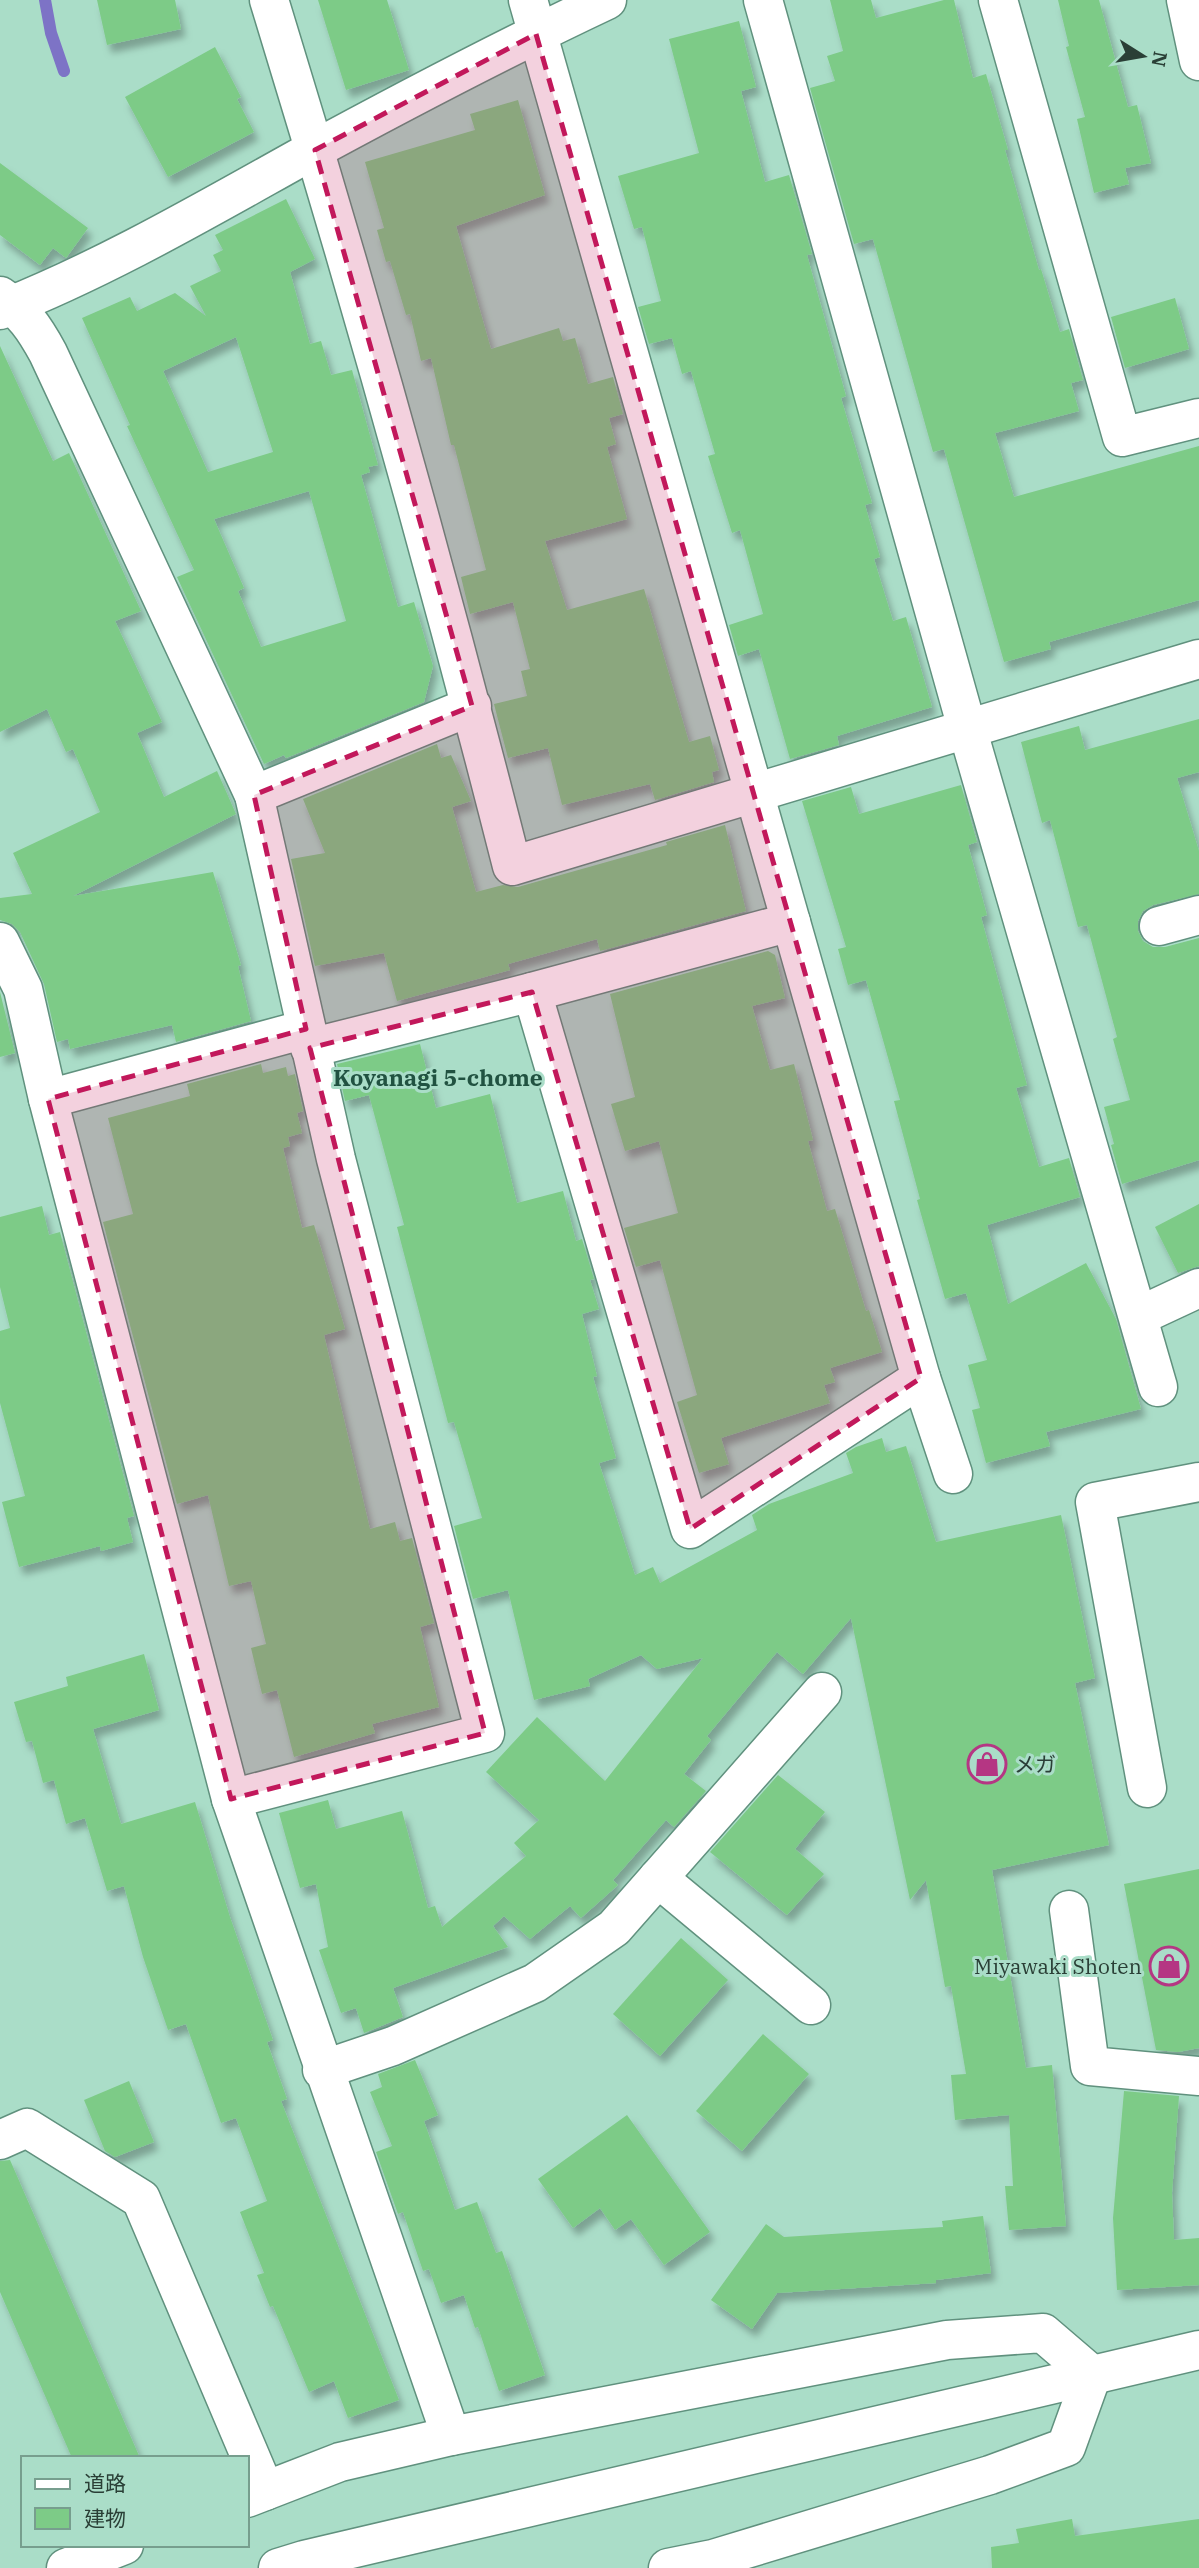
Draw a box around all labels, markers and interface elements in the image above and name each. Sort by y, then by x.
north arrow [1108,21,1178,91]
text: N [1146,50,1173,69]
district label: Koyanagi 5-chome [333,1062,543,1092]
shop icon: メガ [966,1743,1008,1785]
place label: メガ [1014,1750,1056,1778]
shop icon: Miyawaki Shoten [1148,1945,1190,1987]
place label: Miyawaki Shoten [974,1952,1142,1980]
legend [21,2456,248,2547]
text: 道路 [84,2469,126,2497]
text: 建物 [84,2504,126,2532]

